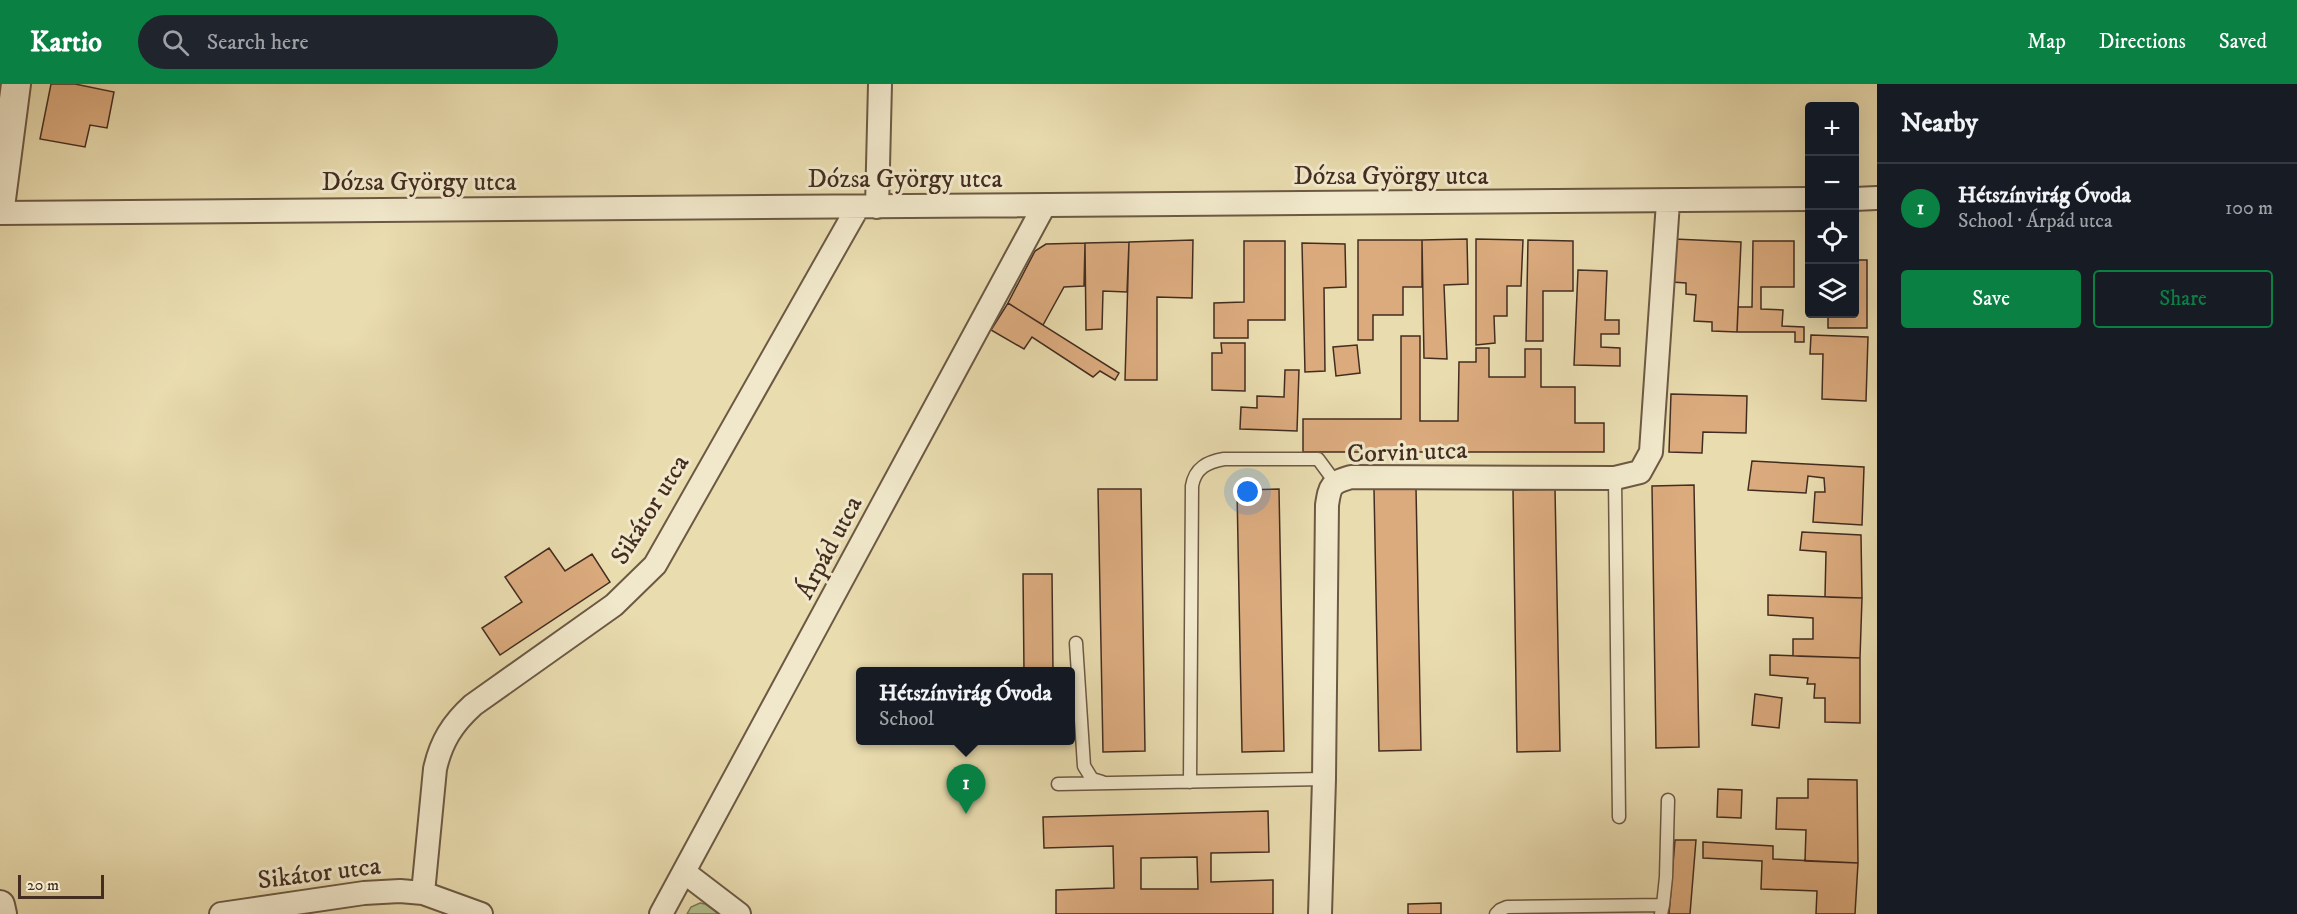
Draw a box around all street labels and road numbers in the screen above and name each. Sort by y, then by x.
street label: Dózsa György utca [1293,160,1489,193]
street label: Dózsa György utca [807,163,1003,196]
street label: Dózsa György utca [321,166,517,199]
street label: Corvin utca [1346,434,1468,471]
street label: Sikátor utca [604,449,697,571]
street label: Árpád utca [788,490,870,605]
street label: Sikátor utca [256,850,382,897]

